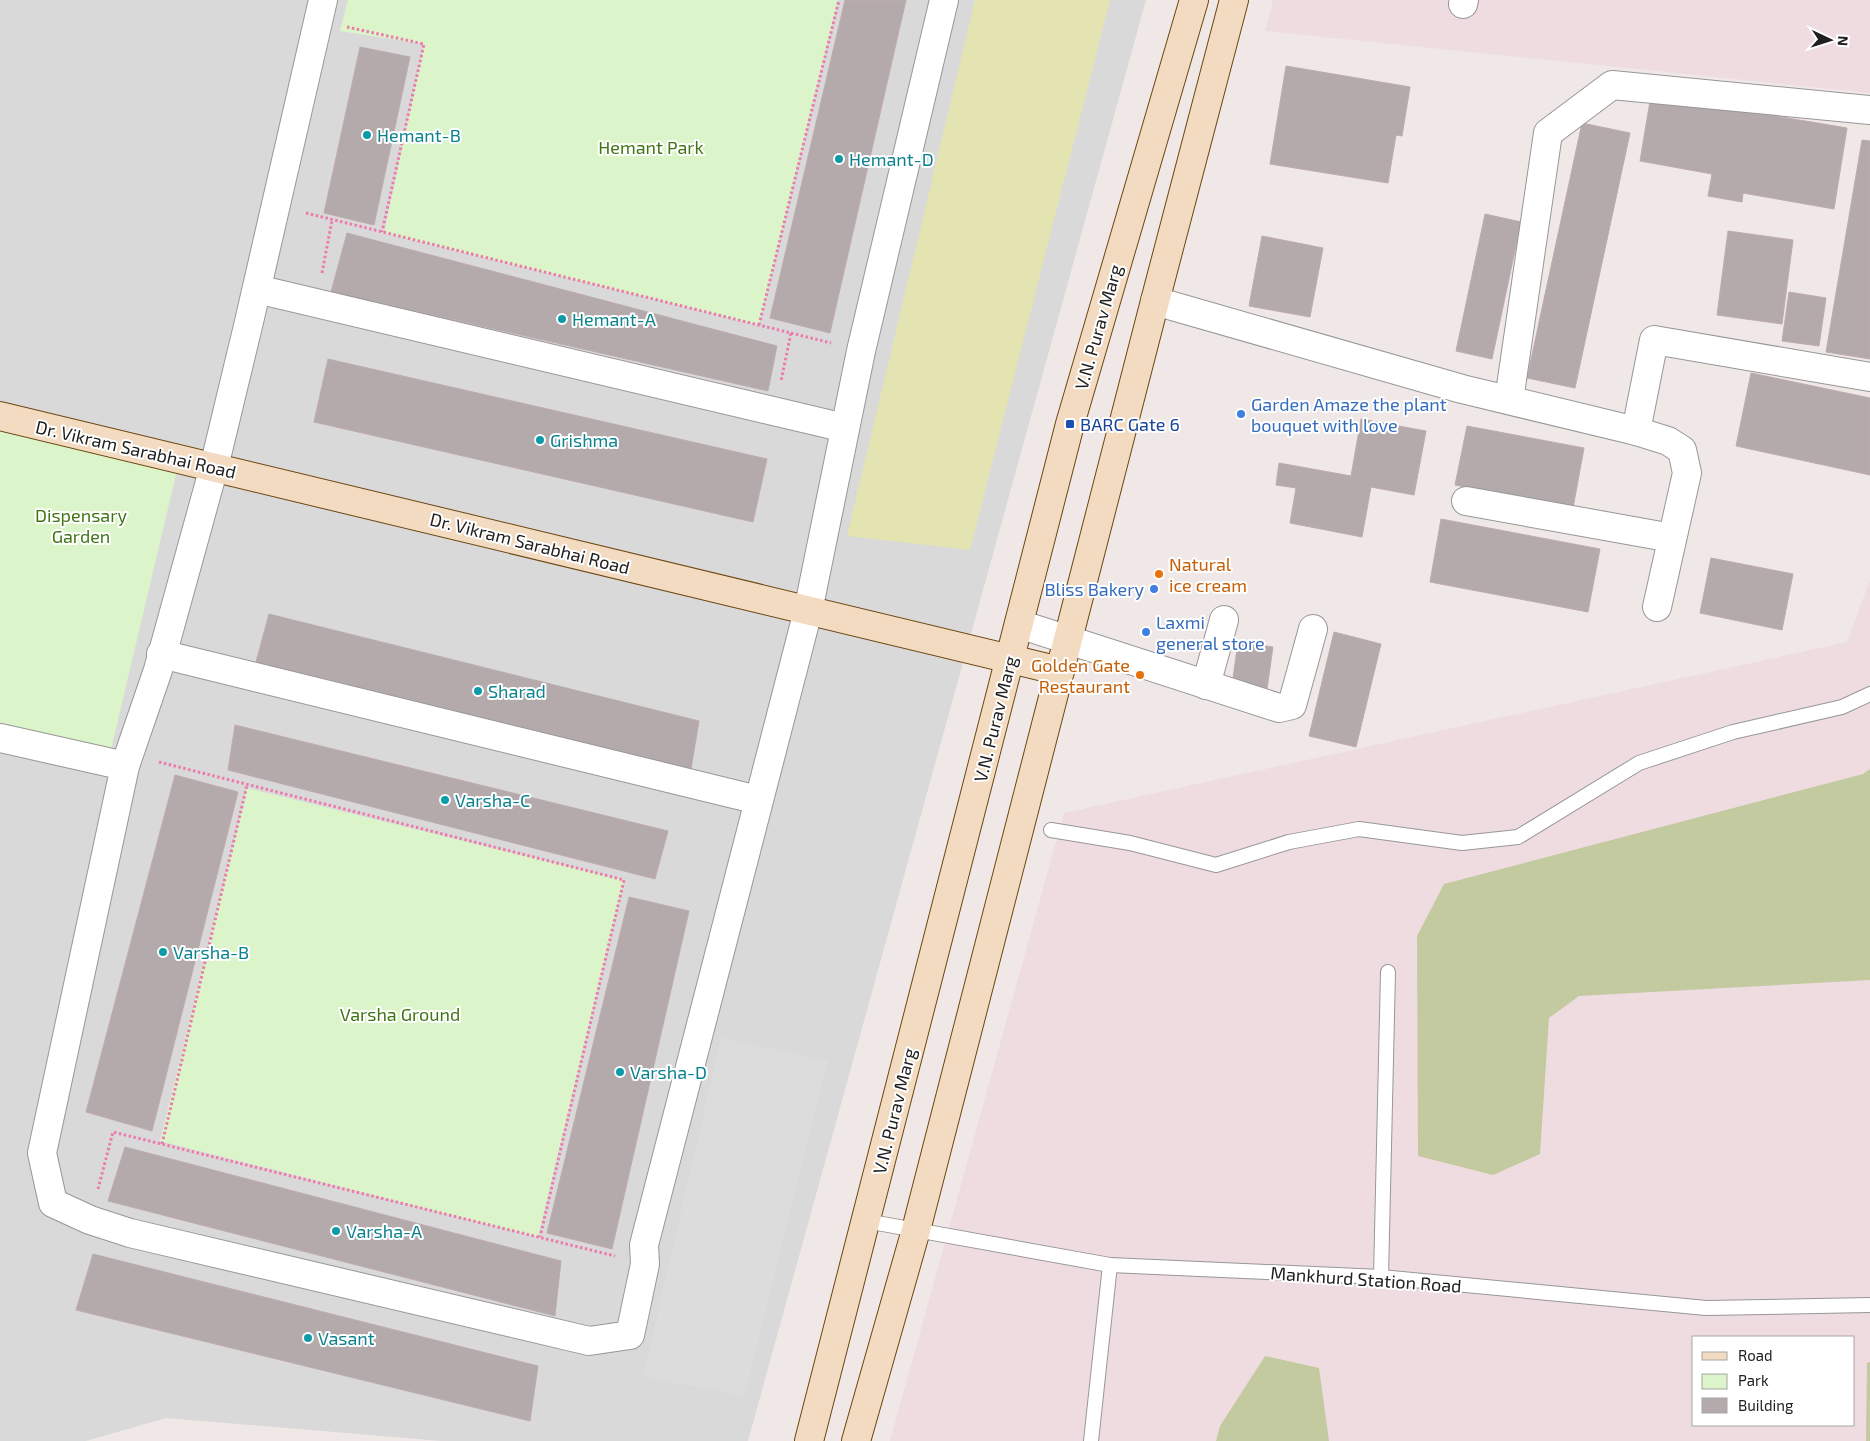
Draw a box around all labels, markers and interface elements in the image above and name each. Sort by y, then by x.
north arrow [1805,15,1855,65]
text: N [1835,35,1852,47]
place label: Hemant-B [377,124,461,146]
marker: Hemant-B [361,129,373,141]
park label: Hemant Park [598,136,704,158]
place label: Hemant-D [849,148,934,170]
marker: Hemant-D [833,153,845,165]
street label: V.N. Purav Marg [1070,262,1126,392]
place label: Hemant-A [572,308,657,330]
marker: Hemant-A [556,313,568,325]
place label: Garden Amaze the plant bouquet with love [1251,393,1447,436]
marker: Garden Amaze the plant bouquet with love [1235,408,1247,420]
place label: BARC Gate 6 [1080,413,1180,435]
street label: Dr. Vikram Sarabhai Road [34,415,238,483]
marker: BARC Gate 6 [1064,418,1076,430]
place label: Grishma [550,429,618,451]
marker: Grishma [534,434,546,446]
park label: Dispensary Garden [35,504,127,547]
street label: Dr. Vikram Sarabhai Road [428,508,632,578]
place label: Natural ice cream [1169,553,1247,596]
marker: Natural ice cream [1153,568,1165,580]
place label: Bliss Bakery [1044,578,1144,600]
marker: Bliss Bakery [1148,583,1160,595]
place label: Laxmi general store [1156,611,1265,654]
marker: Laxmi general store [1140,626,1152,638]
street label: V.N. Purav Marg [969,654,1021,784]
place label: Golden Gate Restaurant [1031,654,1130,697]
marker: Golden Gate Restaurant [1134,669,1146,681]
place label: Sharad [488,680,546,702]
marker: Sharad [472,685,484,697]
place label: Varsha-C [455,789,530,811]
marker: Varsha-C [439,794,451,806]
place label: Varsha-B [173,941,249,963]
marker: Varsha-B [157,946,169,958]
park label: Varsha Ground [340,1003,460,1025]
street label: V.N. Purav Marg [868,1046,920,1176]
place label: Varsha-D [630,1061,707,1083]
marker: Varsha-D [614,1066,626,1078]
place label: Varsha-A [346,1220,423,1242]
marker: Varsha-A [330,1225,342,1237]
street label: Mankhurd Station Road [1270,1261,1462,1297]
place label: Vasant [318,1327,375,1349]
marker: Vasant [302,1332,314,1344]
legend [1692,1336,1855,1426]
text: Road [1738,1346,1773,1364]
text: Park [1738,1371,1769,1389]
text: Building [1738,1396,1794,1414]

